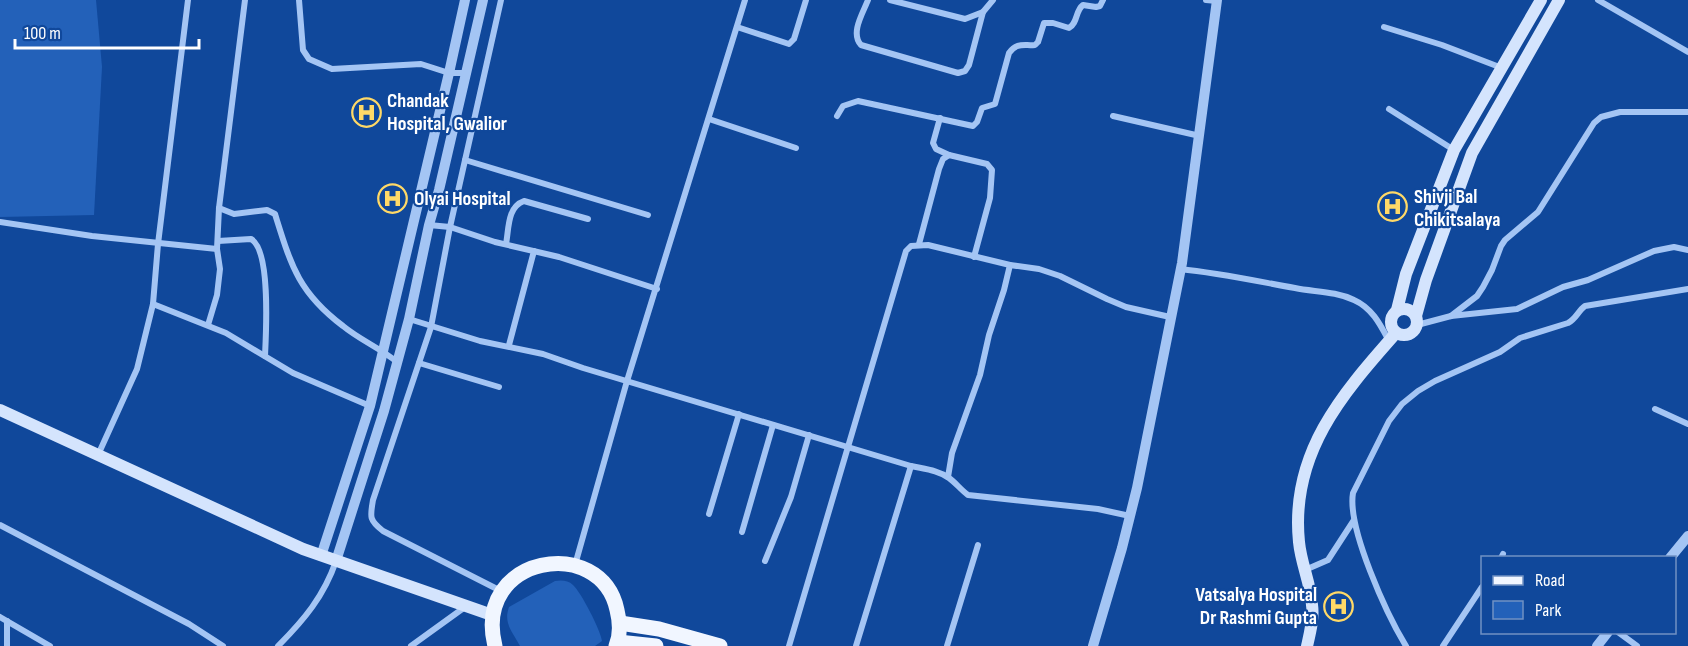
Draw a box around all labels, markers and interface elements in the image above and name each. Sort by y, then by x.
scale bar [15,12,200,50]
text: 100 m [24,23,61,44]
place label: Chandak Hospital, Gwalior [387,89,507,136]
hospital icon: Chandak Hospital, Gwalior [350,96,382,128]
hospital icon: Olyai Hospital [377,182,409,214]
place label: Shivji Bal Chikitsalaya [1414,185,1501,232]
place label: Olyai Hospital [414,187,511,211]
hospital icon: Shivji Bal Chikitsalaya [1377,191,1409,223]
legend [1481,556,1676,634]
text: Road [1535,570,1565,591]
place label: Vatsalya Hospital Dr Rashmi Gupta [1195,583,1317,630]
hospital icon: Vatsalya Hospital Dr Rashmi Gupta [1322,590,1354,622]
text: Park [1535,600,1561,621]

